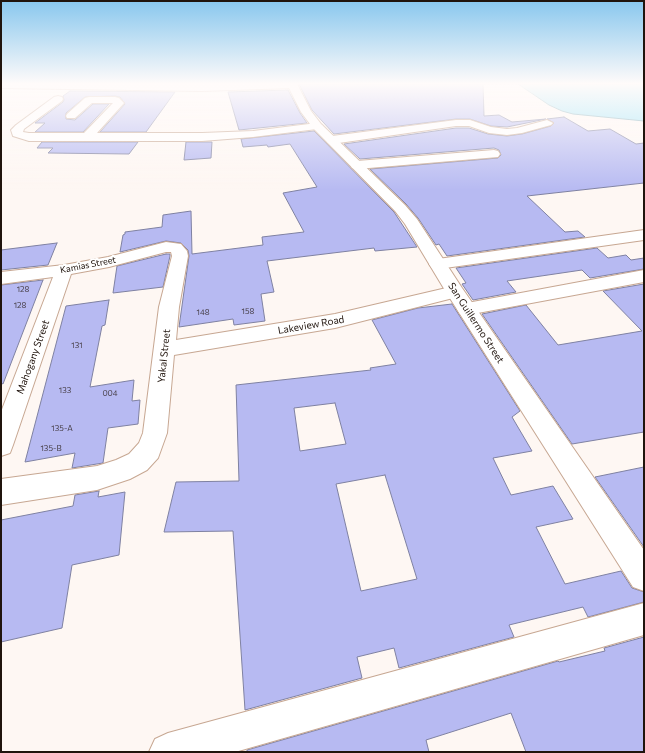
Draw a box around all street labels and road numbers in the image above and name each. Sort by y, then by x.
street label: Kamias Street [59,254,117,276]
street label: San Guillermo Street [446,281,506,365]
street label: Lakeview Road [277,313,345,337]
street label: Mahogany Street [14,318,52,396]
street label: Yakal Street [155,328,173,384]

